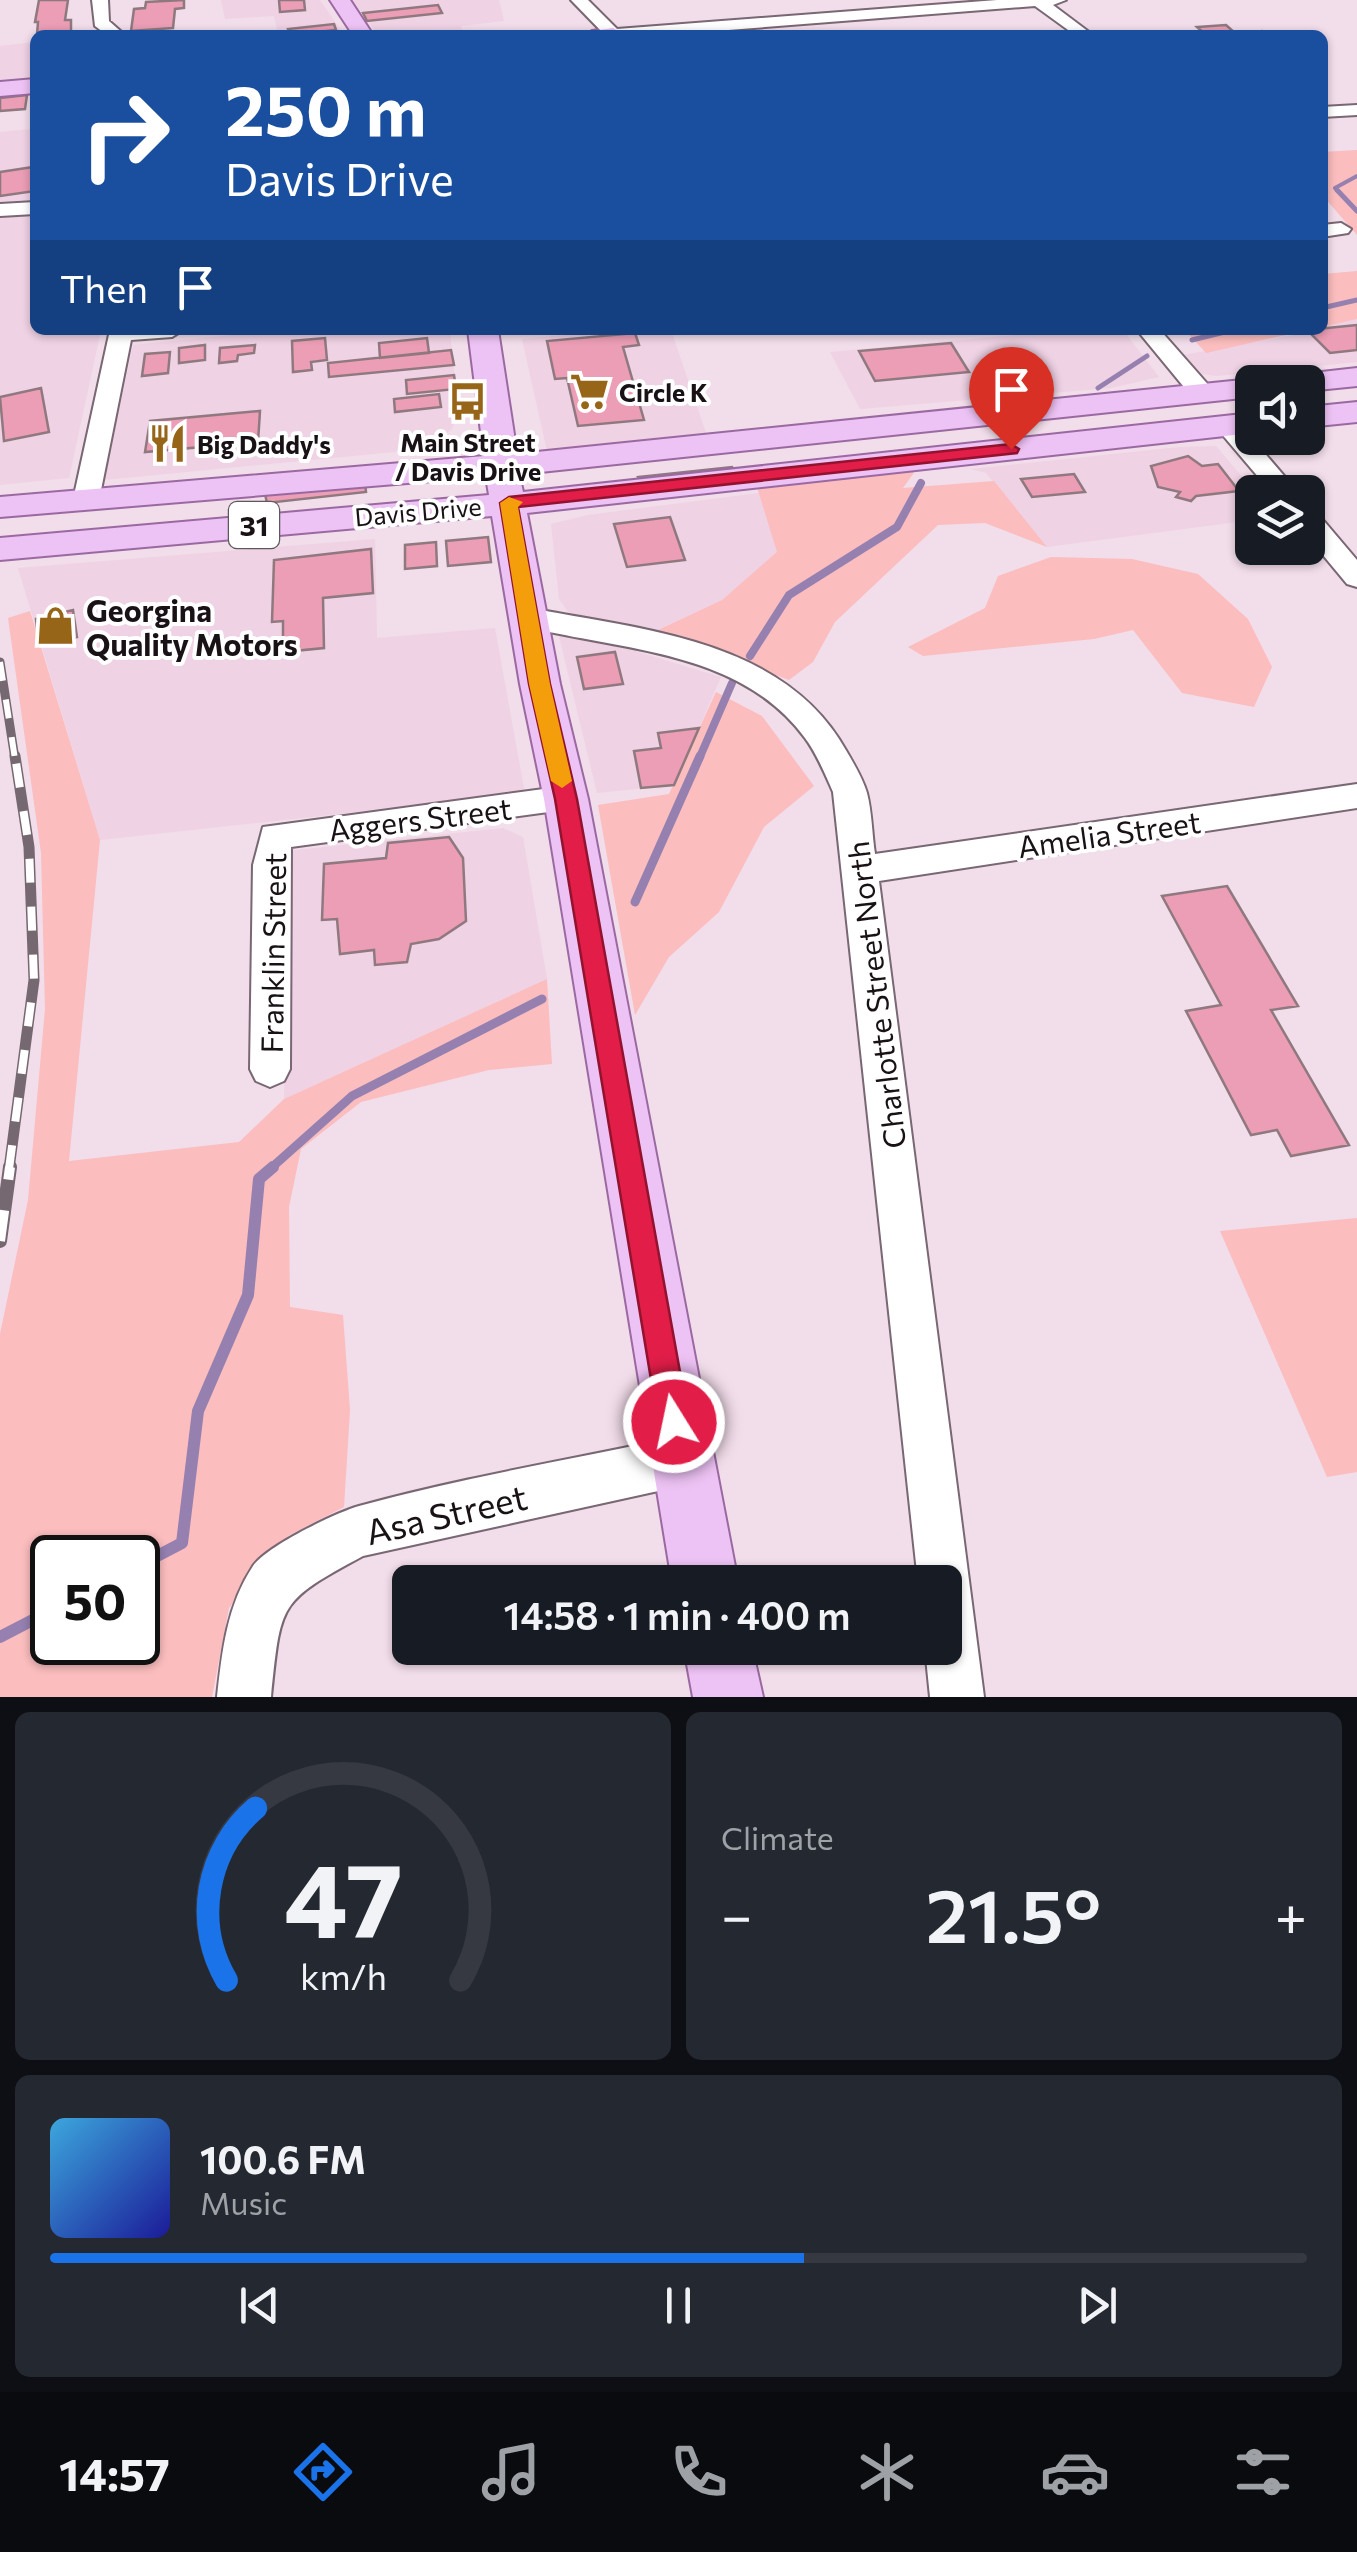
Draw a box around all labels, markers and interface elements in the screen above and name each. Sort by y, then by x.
text: 250 m [225,65,427,150]
icon: right [60,70,190,200]
text: Davis Drive [225,150,454,205]
icon: arrive [168,260,223,315]
text: Then [60,264,148,311]
pin [969,347,1054,450]
icon: arrive [984,362,1039,417]
map controls [1235,365,1325,565]
button: sound [1235,365,1325,455]
supermarket icon: Circle K [568,371,610,413]
place label: Circle K [619,377,707,407]
bus stop icon: Main Street / Davis Drive [447,380,489,422]
restaurant icon: Big Daddy's [146,423,188,465]
place label: Main Street / Davis Drive [395,427,541,486]
place label: Big Daddy's [197,429,331,459]
button: layers [1235,475,1325,565]
street label: Davis Drive [353,491,483,531]
road number: 31 [229,502,279,548]
place label: Georgina Quality Motors [86,591,298,662]
shop icon: Georgina Quality Motors [35,605,77,647]
street label: Aggers Street [327,788,513,848]
street label: Amelia Street [1015,802,1203,864]
street label: Charlotte Street North [838,839,912,1151]
street label: Franklin Street [252,852,292,1054]
position arrow [622,1370,726,1474]
street label: Asa Street [361,1474,531,1552]
speed limit sign: 50 [30,1535,160,1665]
text: 14:58 · 1 min · 400 m [504,1591,850,1638]
text: Climate [721,1817,834,1857]
text: 47 [284,1832,402,1959]
text: 21.5° [926,1867,1101,1958]
text: − [721,1880,752,1947]
text: + [1275,1880,1307,1947]
text: km/h [300,1954,386,1997]
text: 100.6 FM [200,2135,366,2182]
text: Music [200,2182,287,2222]
icon: previous [232,2278,287,2333]
icon: pause [651,2278,706,2333]
icon: next [1070,2278,1125,2333]
icon: directions [288,2437,358,2507]
icon: music [476,2437,546,2507]
icon: phone [664,2437,734,2507]
icon: climate [852,2437,922,2507]
icon: car [1040,2437,1110,2507]
icon: filters [1228,2437,1298,2507]
text: 14:57 [59,2445,170,2500]

